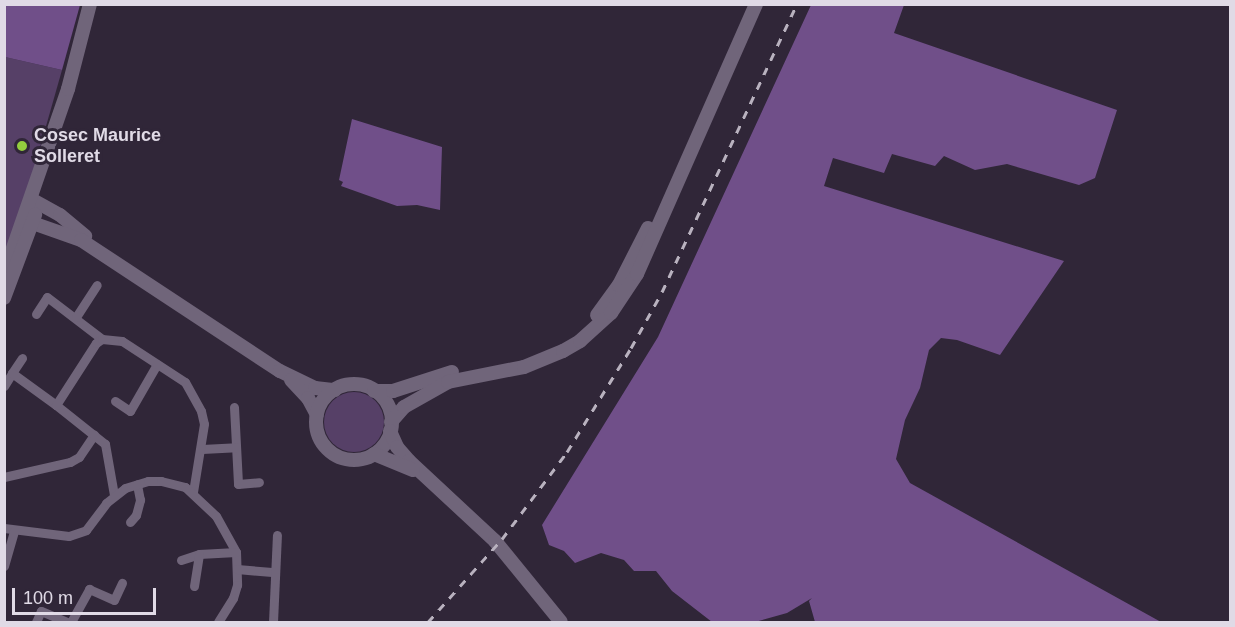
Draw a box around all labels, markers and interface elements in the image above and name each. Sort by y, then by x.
place label: Cosec Maurice Solleret [34,125,161,168]
marker: Cosec Maurice Solleret [15,139,29,153]
scale bar [15,576,159,614]
text: 100 m [23,588,73,608]

